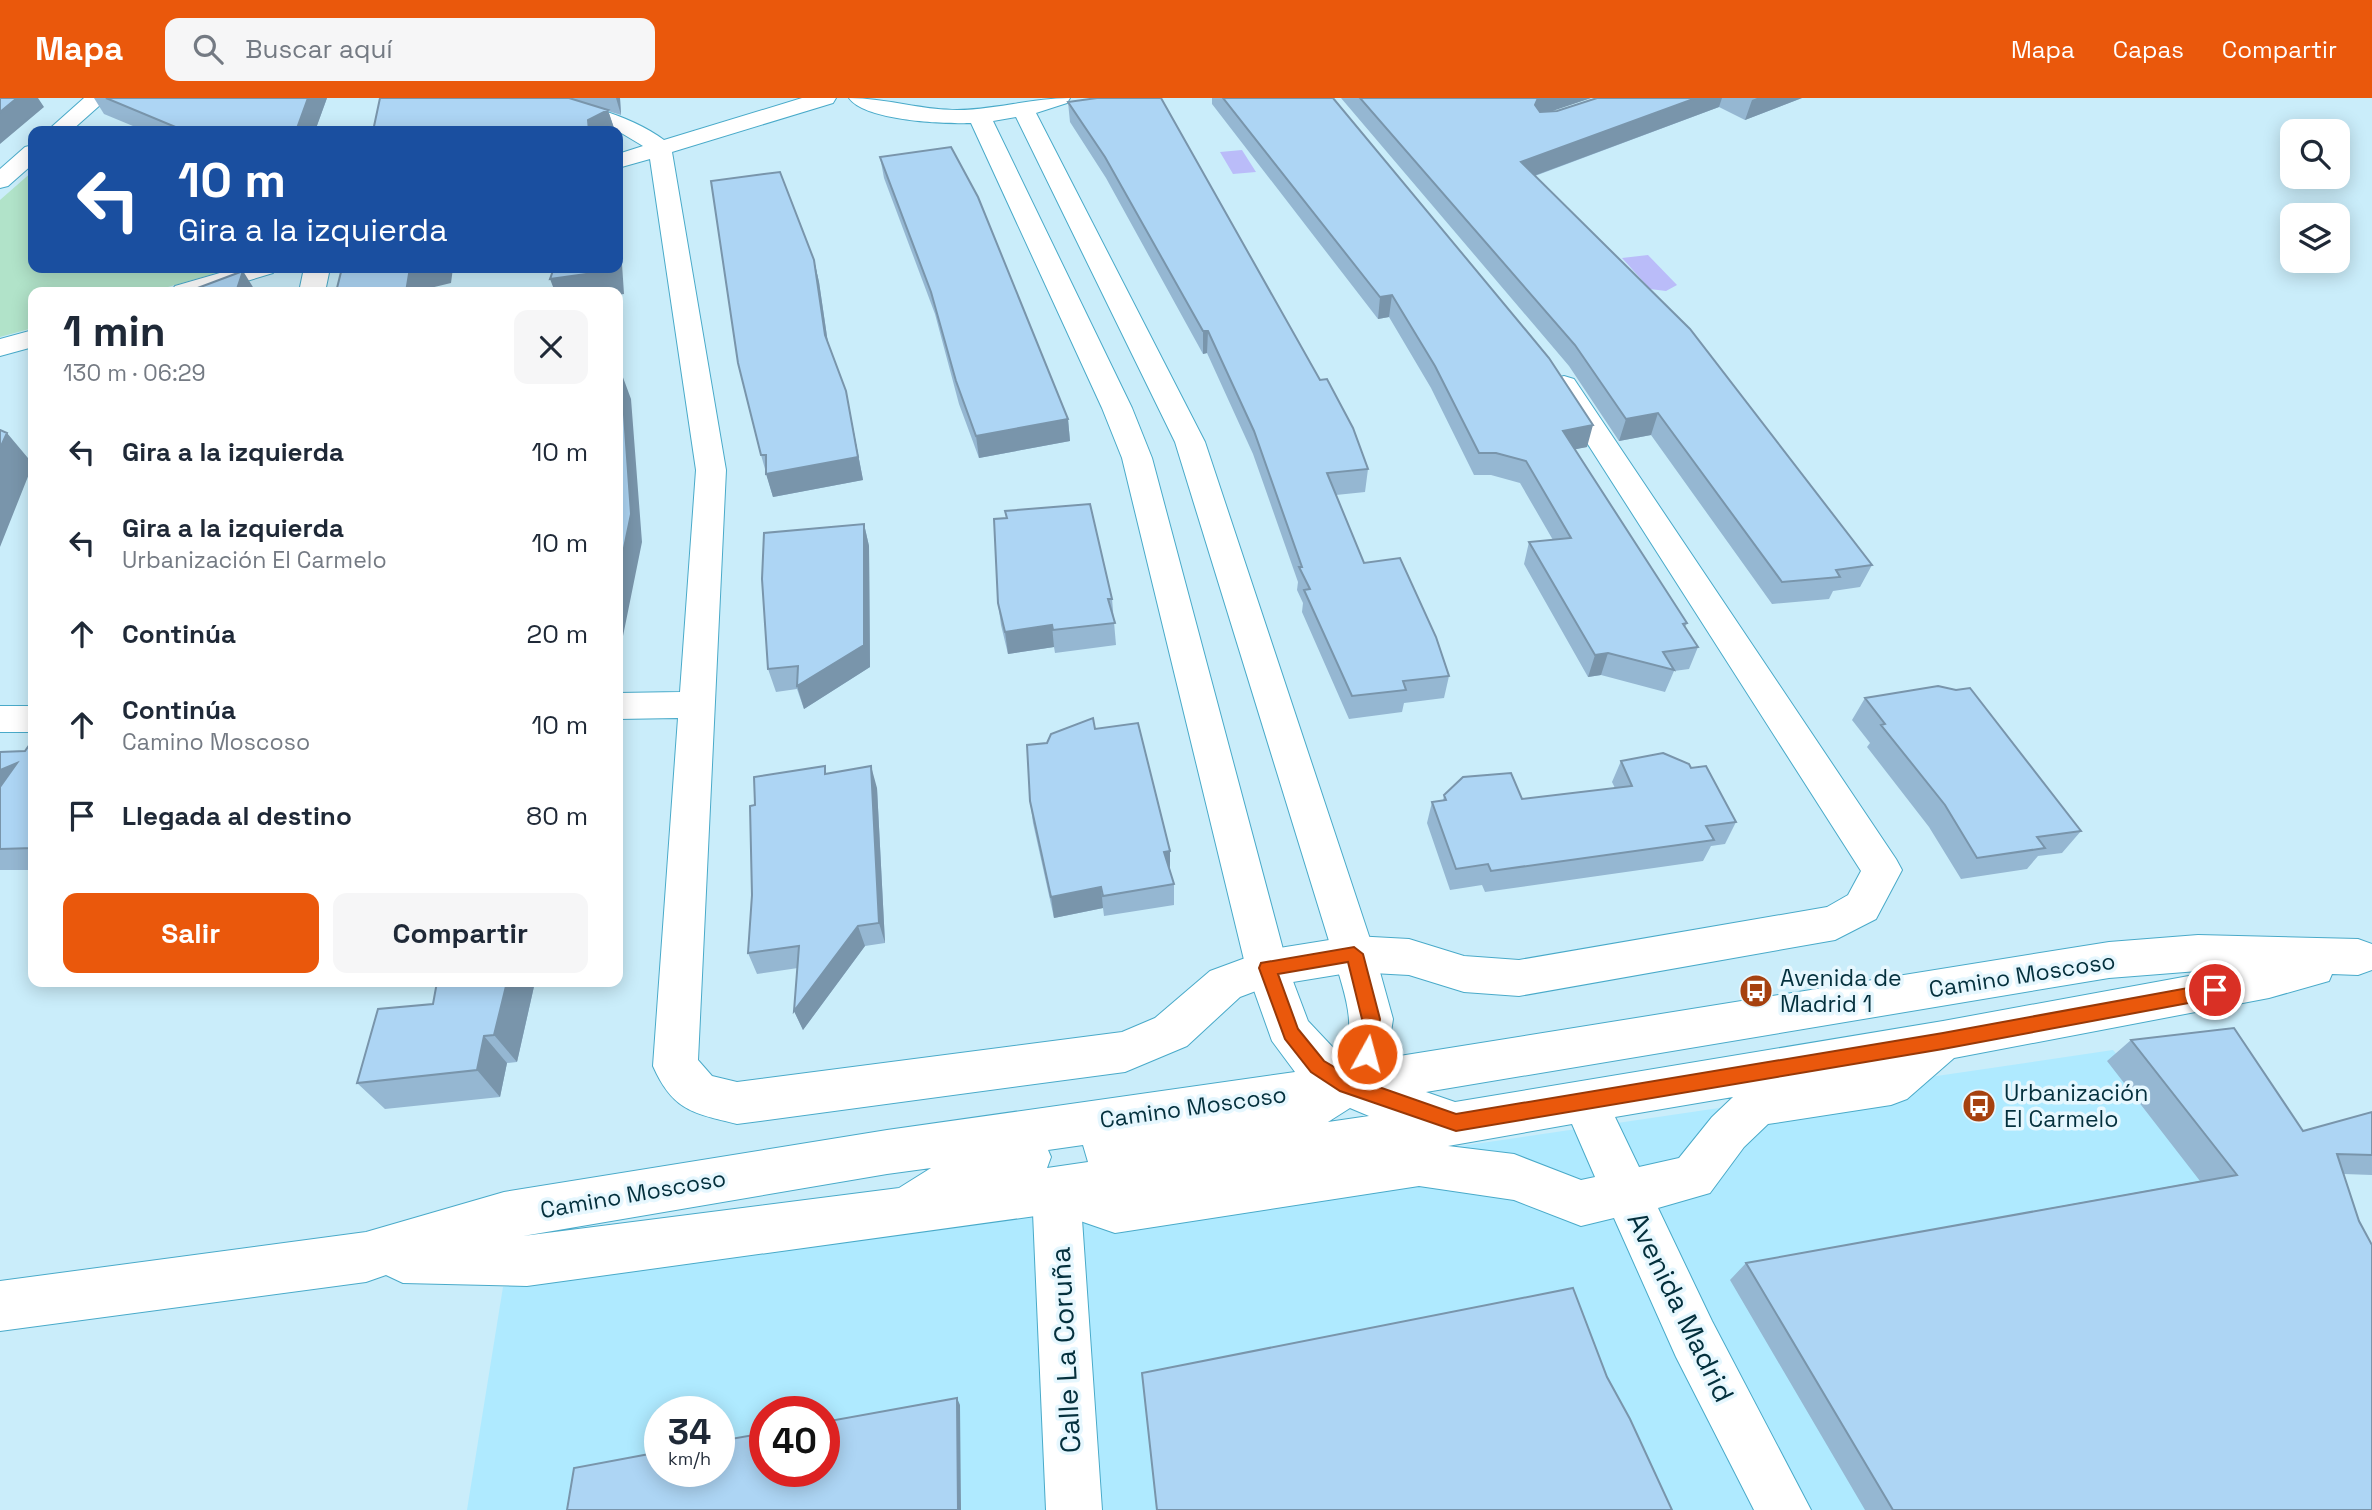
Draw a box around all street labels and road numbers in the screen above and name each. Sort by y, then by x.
street label: Camino Moscoso [1927,945,2117,1005]
street label: Camino Moscoso [1098,1079,1288,1135]
street label: Camino Moscoso [538,1163,728,1225]
street label: Avenida Madrid [1619,1206,1743,1408]
street label: Calle La Coruña [1042,1246,1088,1454]

